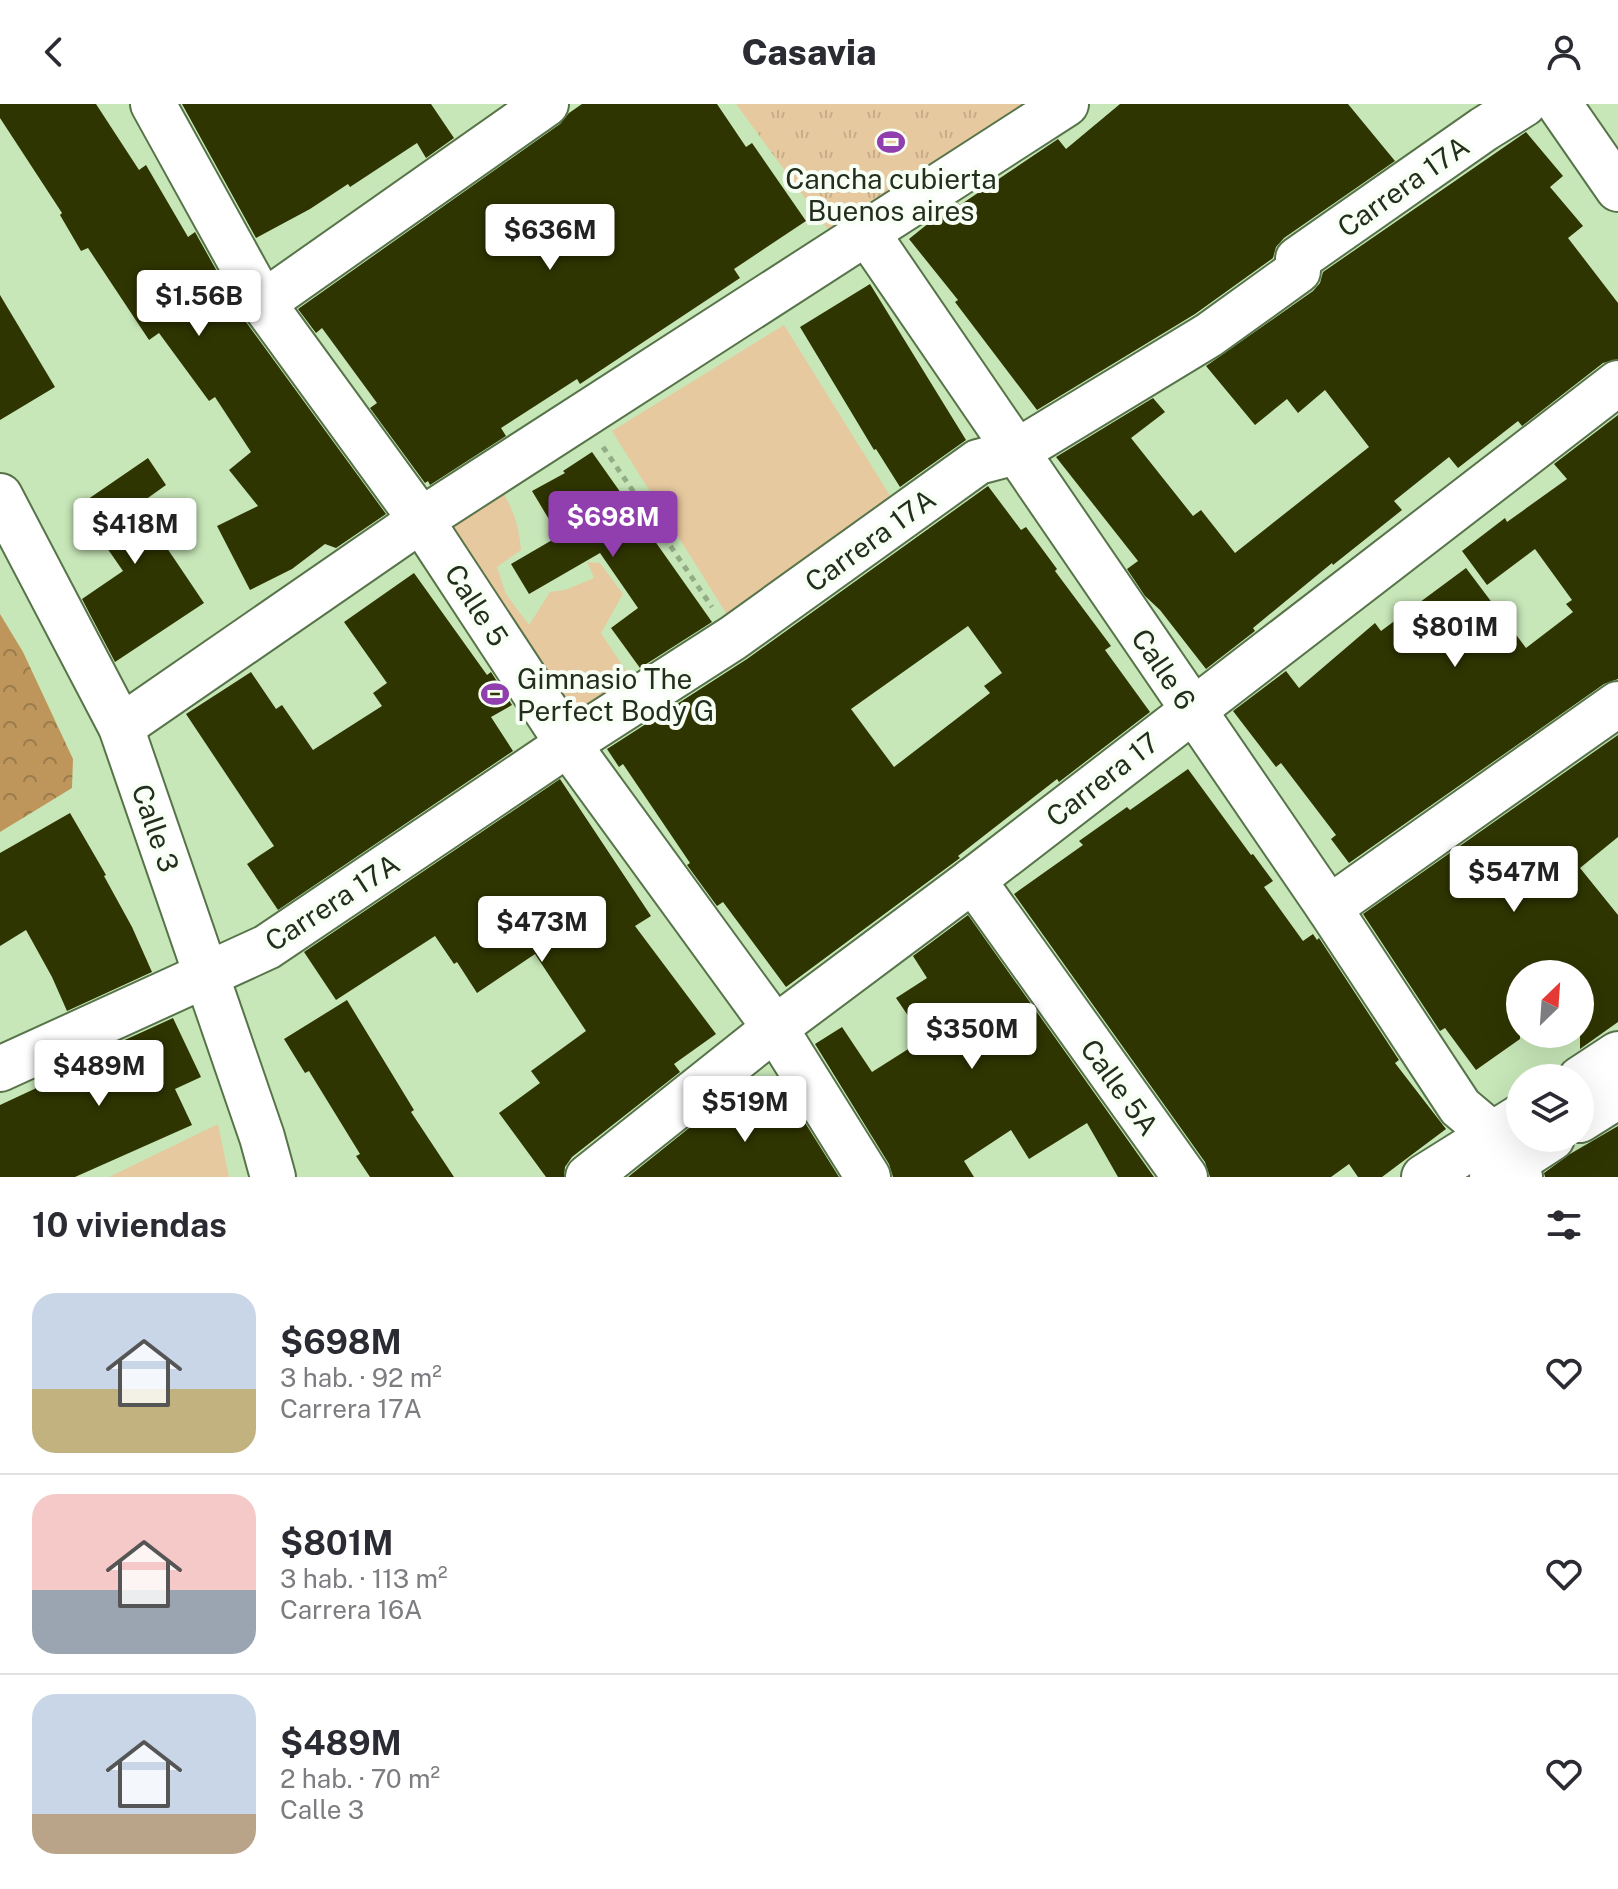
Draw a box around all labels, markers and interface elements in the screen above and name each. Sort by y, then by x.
icon: back [32,30,76,74]
icon: person [1542,30,1586,74]
text: Casavia [741,31,877,73]
sports icon: Cancha cubierta Buenos aires [876,127,906,157]
street label: Carrera 17A [1331,129,1475,243]
place label: Cancha cubierta Buenos aires [785,162,997,227]
pin: $636M [494,204,606,272]
text: $636M [503,214,597,245]
pin: $1.56B [134,270,264,338]
text: $1.56B [155,280,243,311]
street label: Carrera 17A [798,482,942,598]
pin: $698M [557,491,669,559]
pin: $418M [79,498,191,566]
text: $698M [566,501,660,532]
text: $418M [91,508,179,539]
street label: Calle 5 [438,558,516,652]
pin: $801M [1399,601,1511,669]
text: $801M [1412,611,1498,642]
street label: Calle 6 [1125,622,1203,716]
place label: Gimnasio The Perfect Body G [517,662,714,727]
sports icon: Gimnasio The Perfect Body G [480,679,510,709]
street label: Carrera 17 [1039,725,1165,833]
street label: Calle 3 [126,780,186,876]
pin: $547M [1458,846,1570,914]
street label: Carrera 17A [259,847,405,957]
text: $547M [1468,856,1560,887]
pin: $473M [486,896,598,964]
text: $473M [496,906,588,937]
north arrow [1506,960,1594,1048]
map controls [1506,960,1594,1152]
pin: $350M [916,1003,1028,1071]
text: $350M [925,1013,1019,1044]
street label: Calle 5A [1074,1033,1166,1141]
pin: $489M [43,1040,155,1108]
text: $489M [52,1050,146,1081]
button: layers [1506,1064,1594,1152]
pin: $519M [689,1076,801,1144]
text: $519M [701,1086,789,1117]
icon: filters [1542,1203,1586,1247]
text: 10 viviendas [32,1205,227,1245]
text: $698M [280,1322,402,1362]
icon: home [96,1325,192,1421]
icon: heart [1542,1351,1586,1395]
text: 3 hab. · 92 m² [280,1362,442,1393]
text: Carrera 17A [280,1393,422,1424]
text: $801M [280,1523,394,1563]
icon: home [96,1526,192,1622]
icon: heart [1542,1552,1586,1596]
text: 3 hab. · 113 m² [280,1563,448,1594]
text: Carrera 16A [280,1594,423,1625]
text: $489M [280,1723,402,1763]
icon: home [96,1726,192,1822]
icon: heart [1542,1752,1586,1796]
text: 2 hab. · 70 m² [280,1763,440,1794]
text: Calle 3 [280,1794,364,1825]

